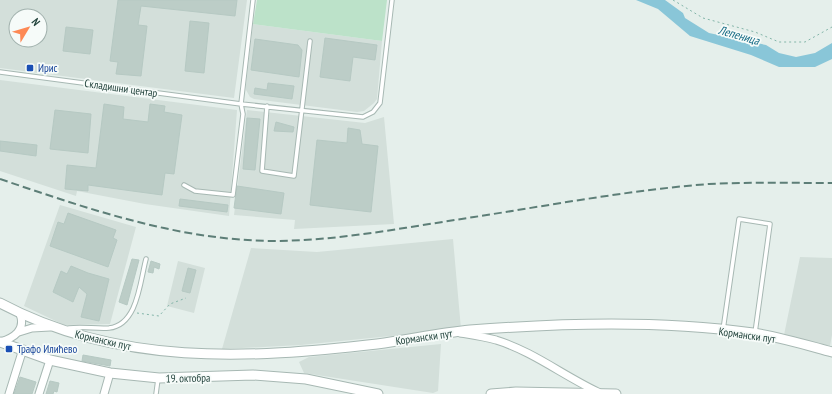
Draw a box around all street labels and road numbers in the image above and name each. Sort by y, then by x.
street label: Складишни центар [84,76,159,100]
street label: Кормански пут [718,324,777,346]
street label: Кормански пут [395,326,454,348]
street label: Кормански пут [74,327,133,353]
street label: 19. октобра [166,371,210,385]

